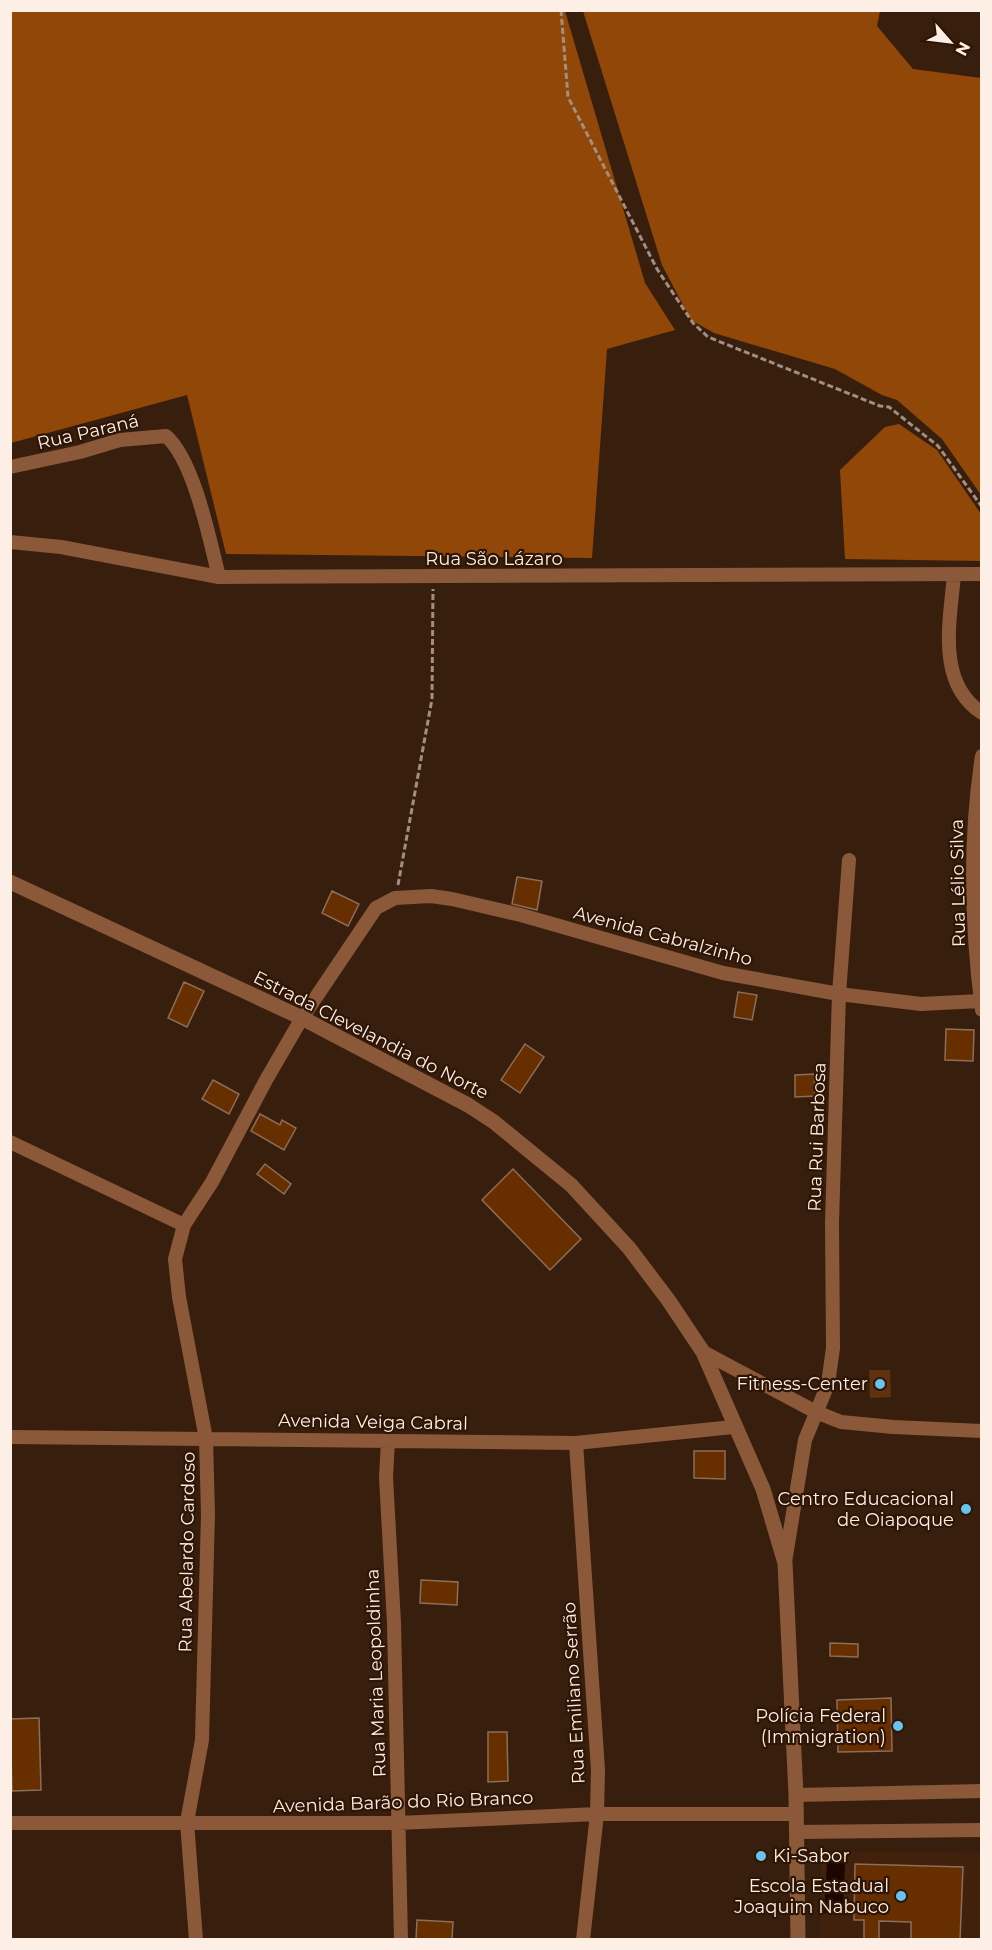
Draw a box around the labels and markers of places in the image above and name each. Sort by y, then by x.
place label: Fitness-Center [737,1373,868,1395]
marker: Fitness-Center [873,1377,887,1391]
place label: Centro Educacional de Oiapoque [778,1488,954,1531]
marker: Centro Educacional de Oiapoque [959,1502,973,1516]
place label: Polícia Federal (Immigration) [755,1705,886,1748]
marker: Polícia Federal (Immigration) [891,1719,905,1733]
place label: Ki-Sabor [773,1845,850,1867]
marker: Ki-Sabor [754,1849,768,1863]
place label: Escola Estadual Joaquim Nabuco [733,1875,889,1918]
marker: Escola Estadual Joaquim Nabuco [894,1889,908,1903]

